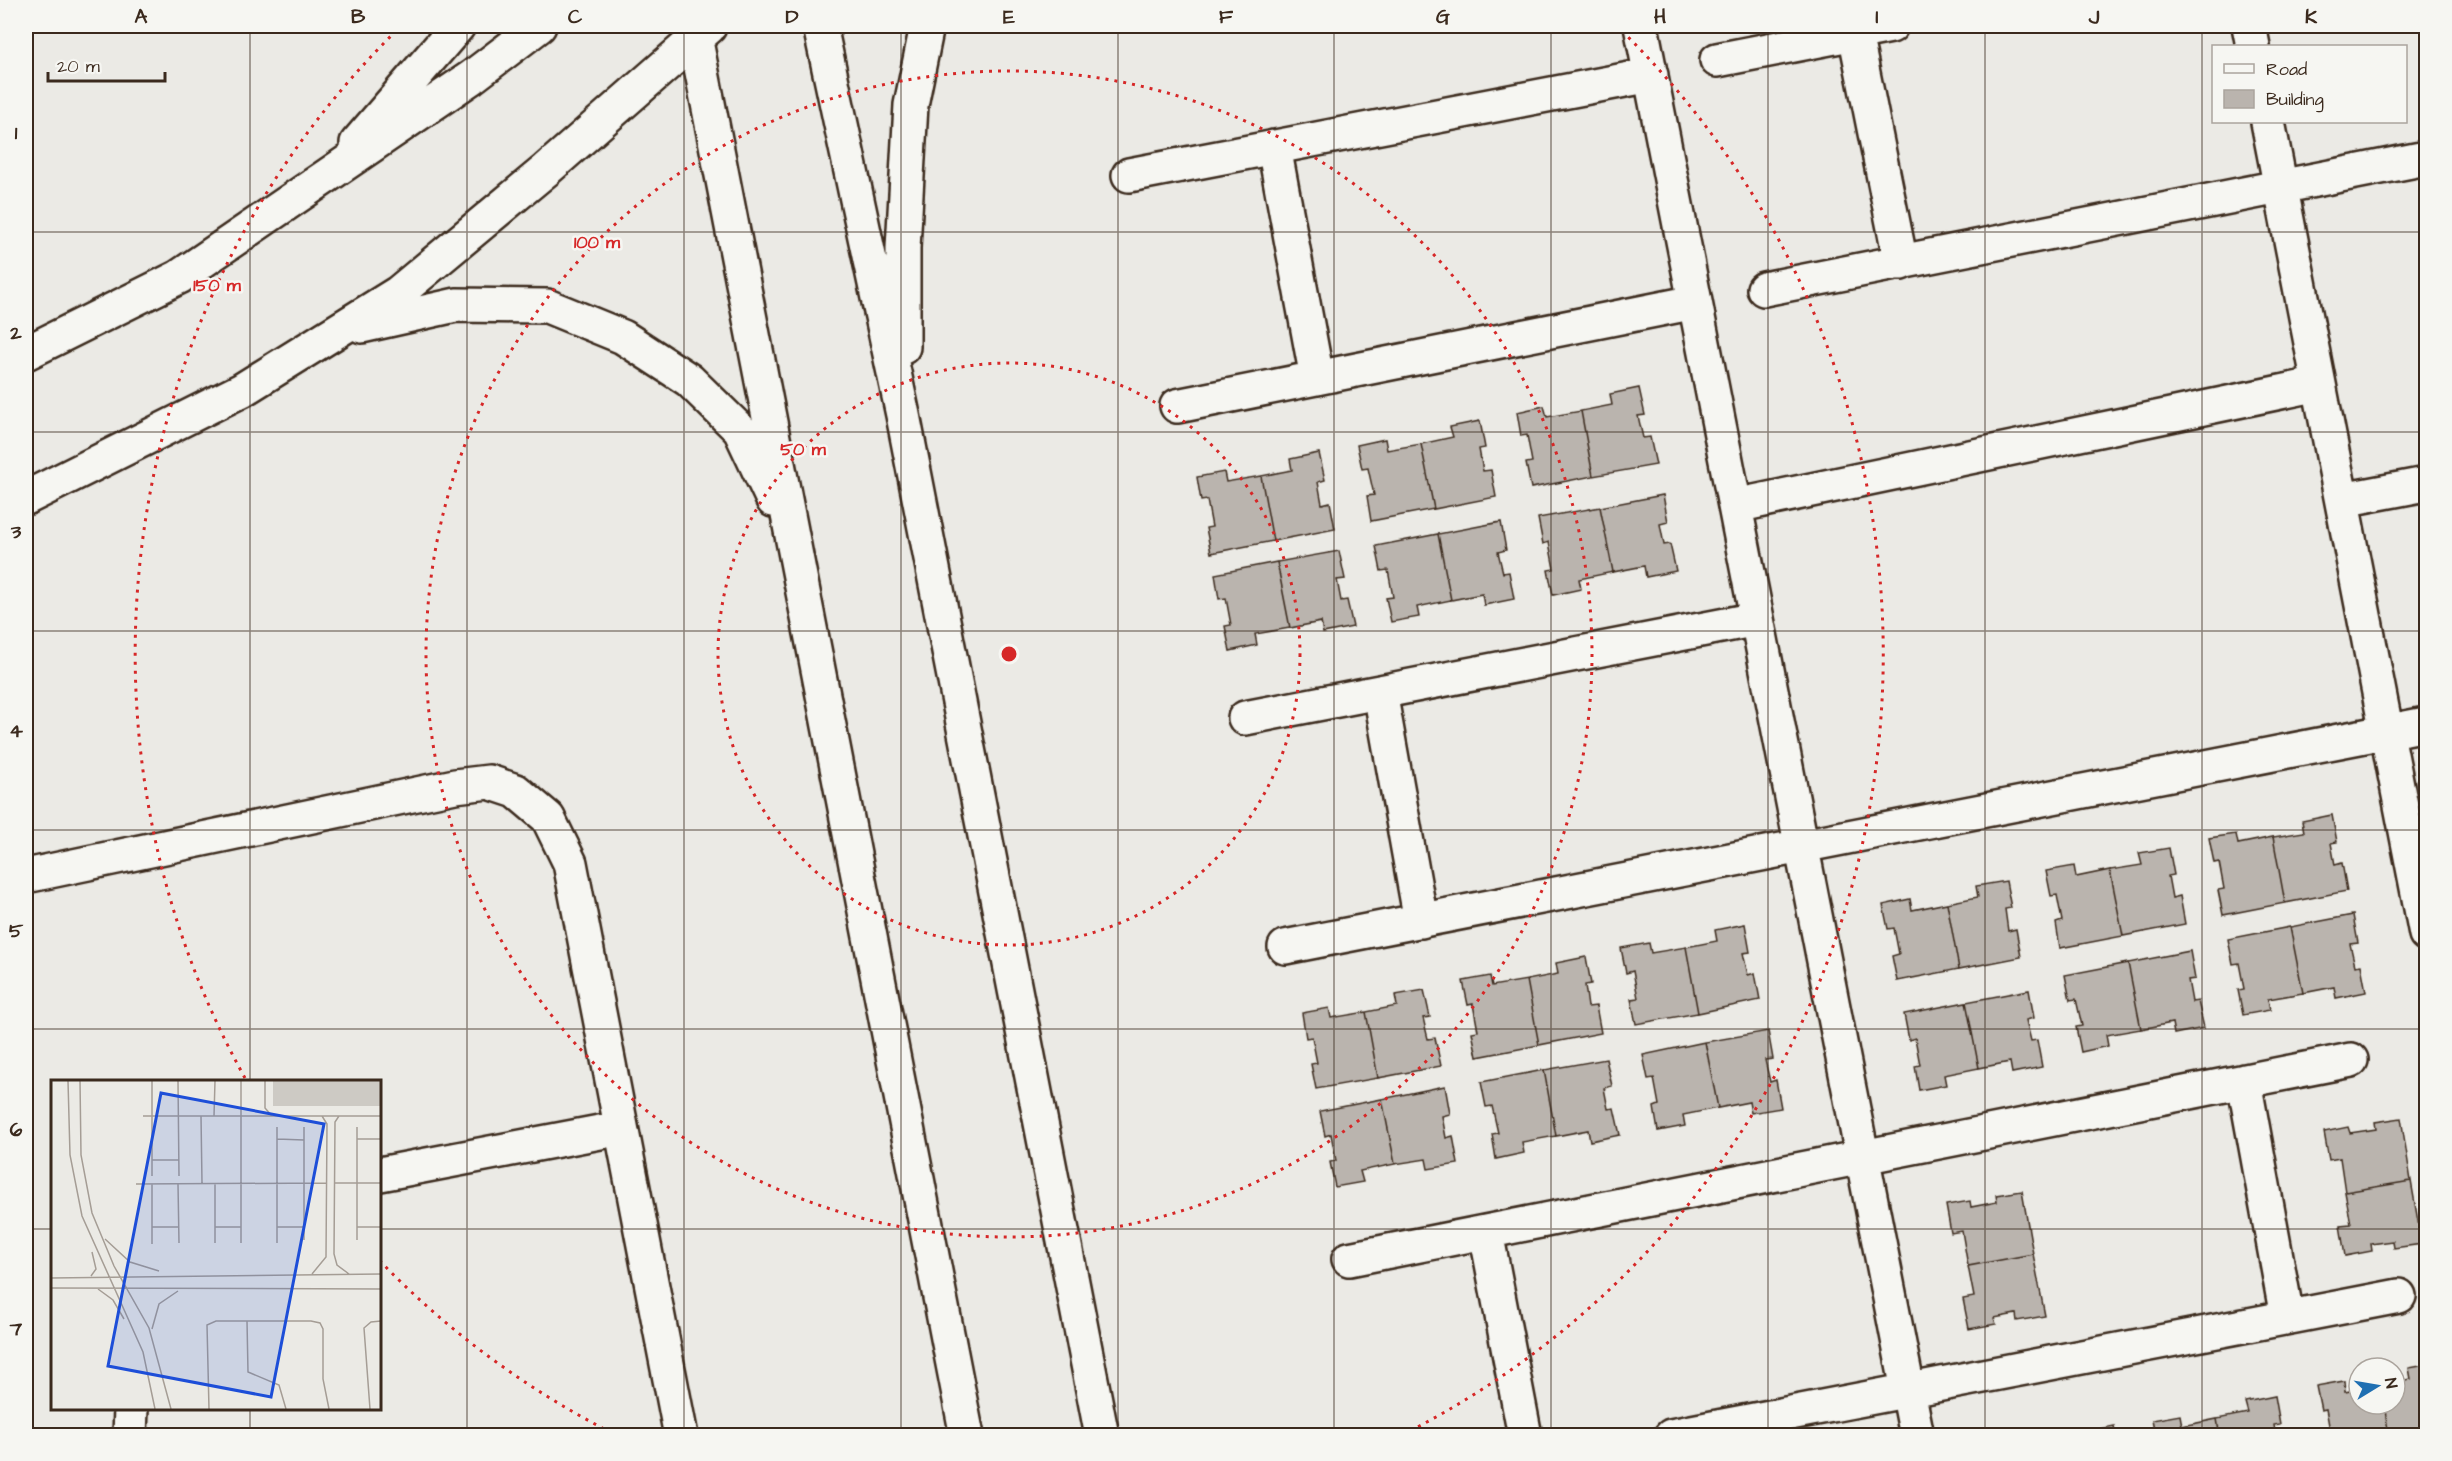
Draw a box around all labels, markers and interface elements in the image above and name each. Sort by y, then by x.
text: A [135,3,148,31]
text: B [351,3,366,31]
text: C [568,3,583,31]
text: D [786,3,799,31]
text: E [1003,3,1015,31]
text: F [1219,3,1234,31]
text: G [1436,3,1450,31]
text: H [1654,3,1666,31]
text: I [1875,3,1879,31]
text: J [2088,3,2100,31]
text: K [2305,3,2318,31]
scale bar [48,45,165,83]
legend [2212,45,2407,123]
text: 20 m [57,54,100,79]
text: Road [2266,57,2307,82]
text: Building [2266,87,2324,113]
text: 1 [15,119,18,147]
text: 100 m [574,230,621,255]
text: 150 m [193,273,242,298]
text: 2 [9,319,22,347]
text: 50 m [780,437,827,462]
text: 3 [10,518,22,546]
centre of rings [999,644,1019,664]
text: 4 [9,717,23,745]
text: 5 [9,917,24,945]
inset map [51,1080,381,1410]
text: 6 [10,1116,23,1144]
text: 7 [9,1315,23,1343]
north arrow [2347,1356,2407,1416]
text: N [2379,1376,2402,1390]

